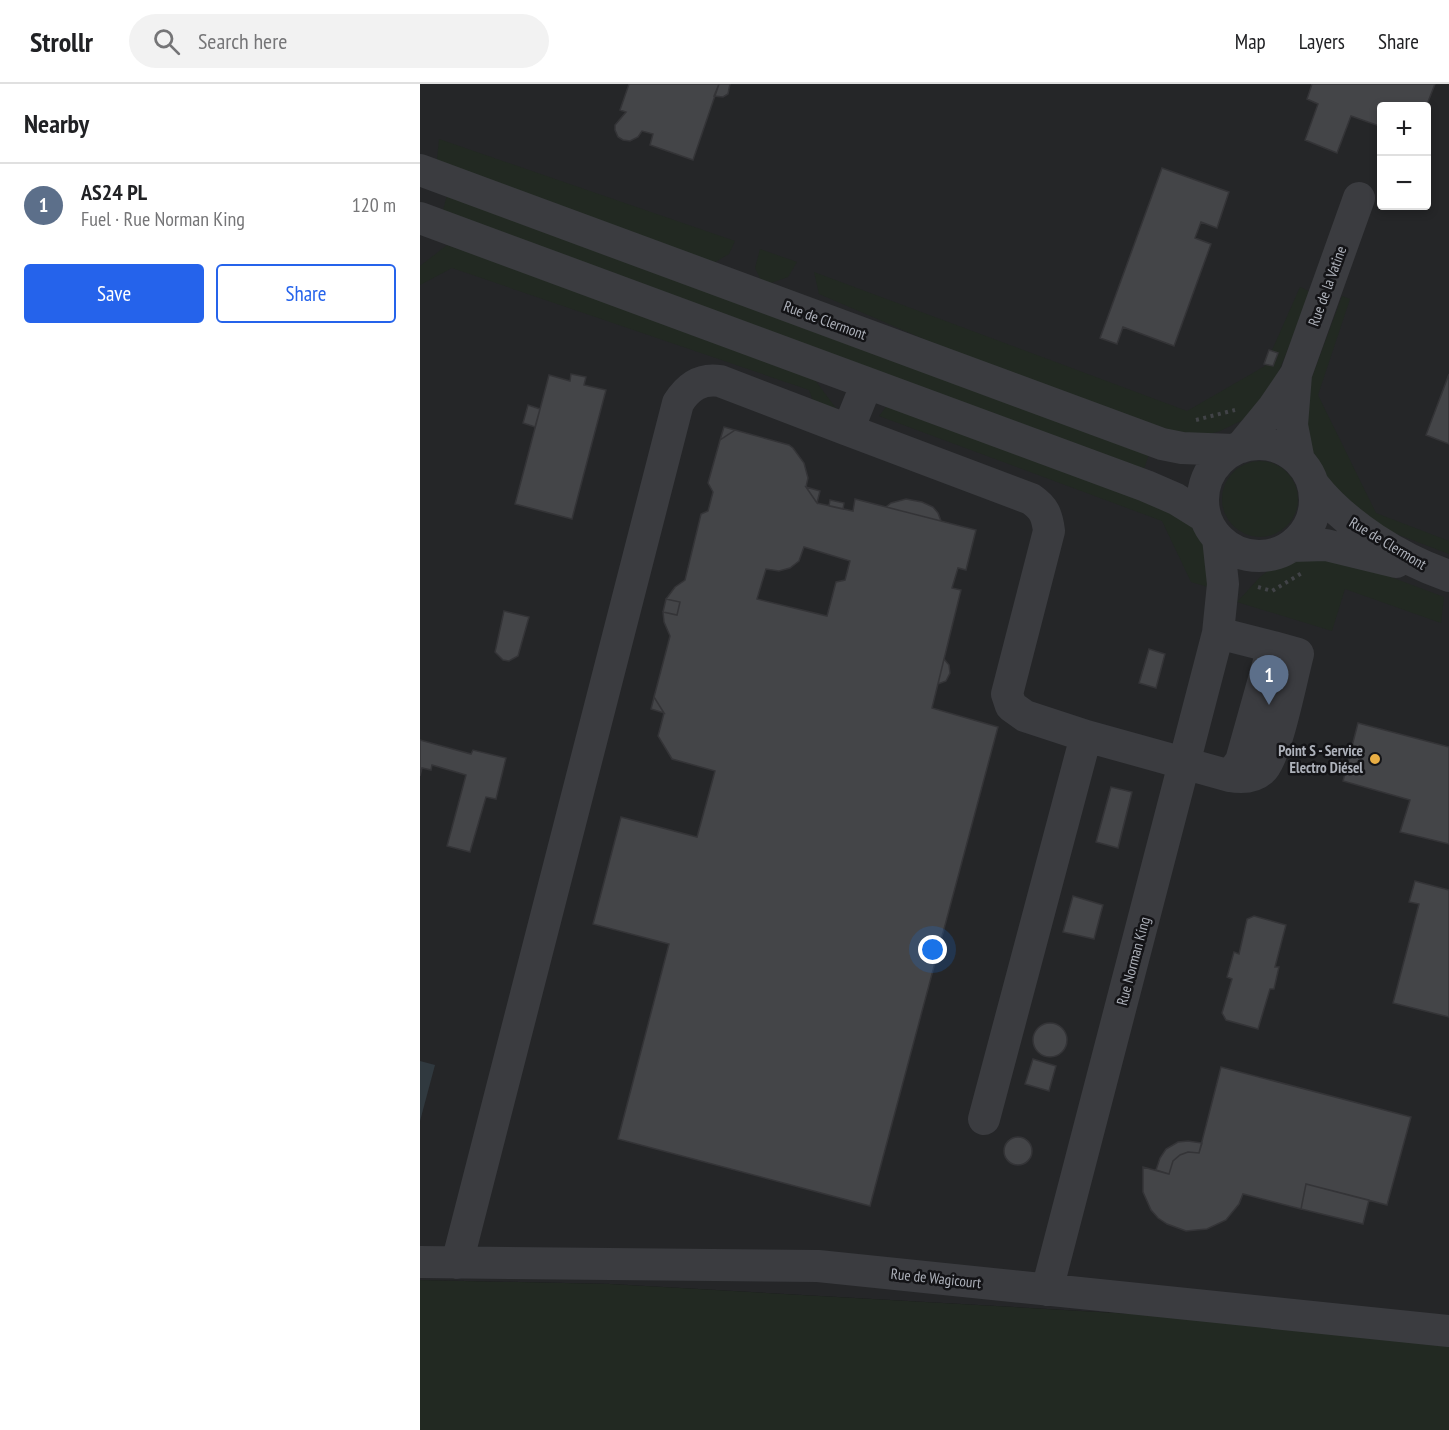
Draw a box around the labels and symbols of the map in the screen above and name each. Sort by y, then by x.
street label: Rue de la Vatine [1304,243,1350,329]
street label: Rue de Clermont [781,296,869,344]
street label: Rue de Clermont [1346,513,1430,573]
pin: 1 [1250,656,1288,705]
place label: Point S - Service Electro Diésel [1278,741,1363,777]
marker: Point S - Service Electro Diésel [1368,752,1382,766]
street label: Rue Norman King [1112,915,1154,1007]
your location [918,935,947,964]
street label: Rue de Wagicourt [890,1264,982,1292]

